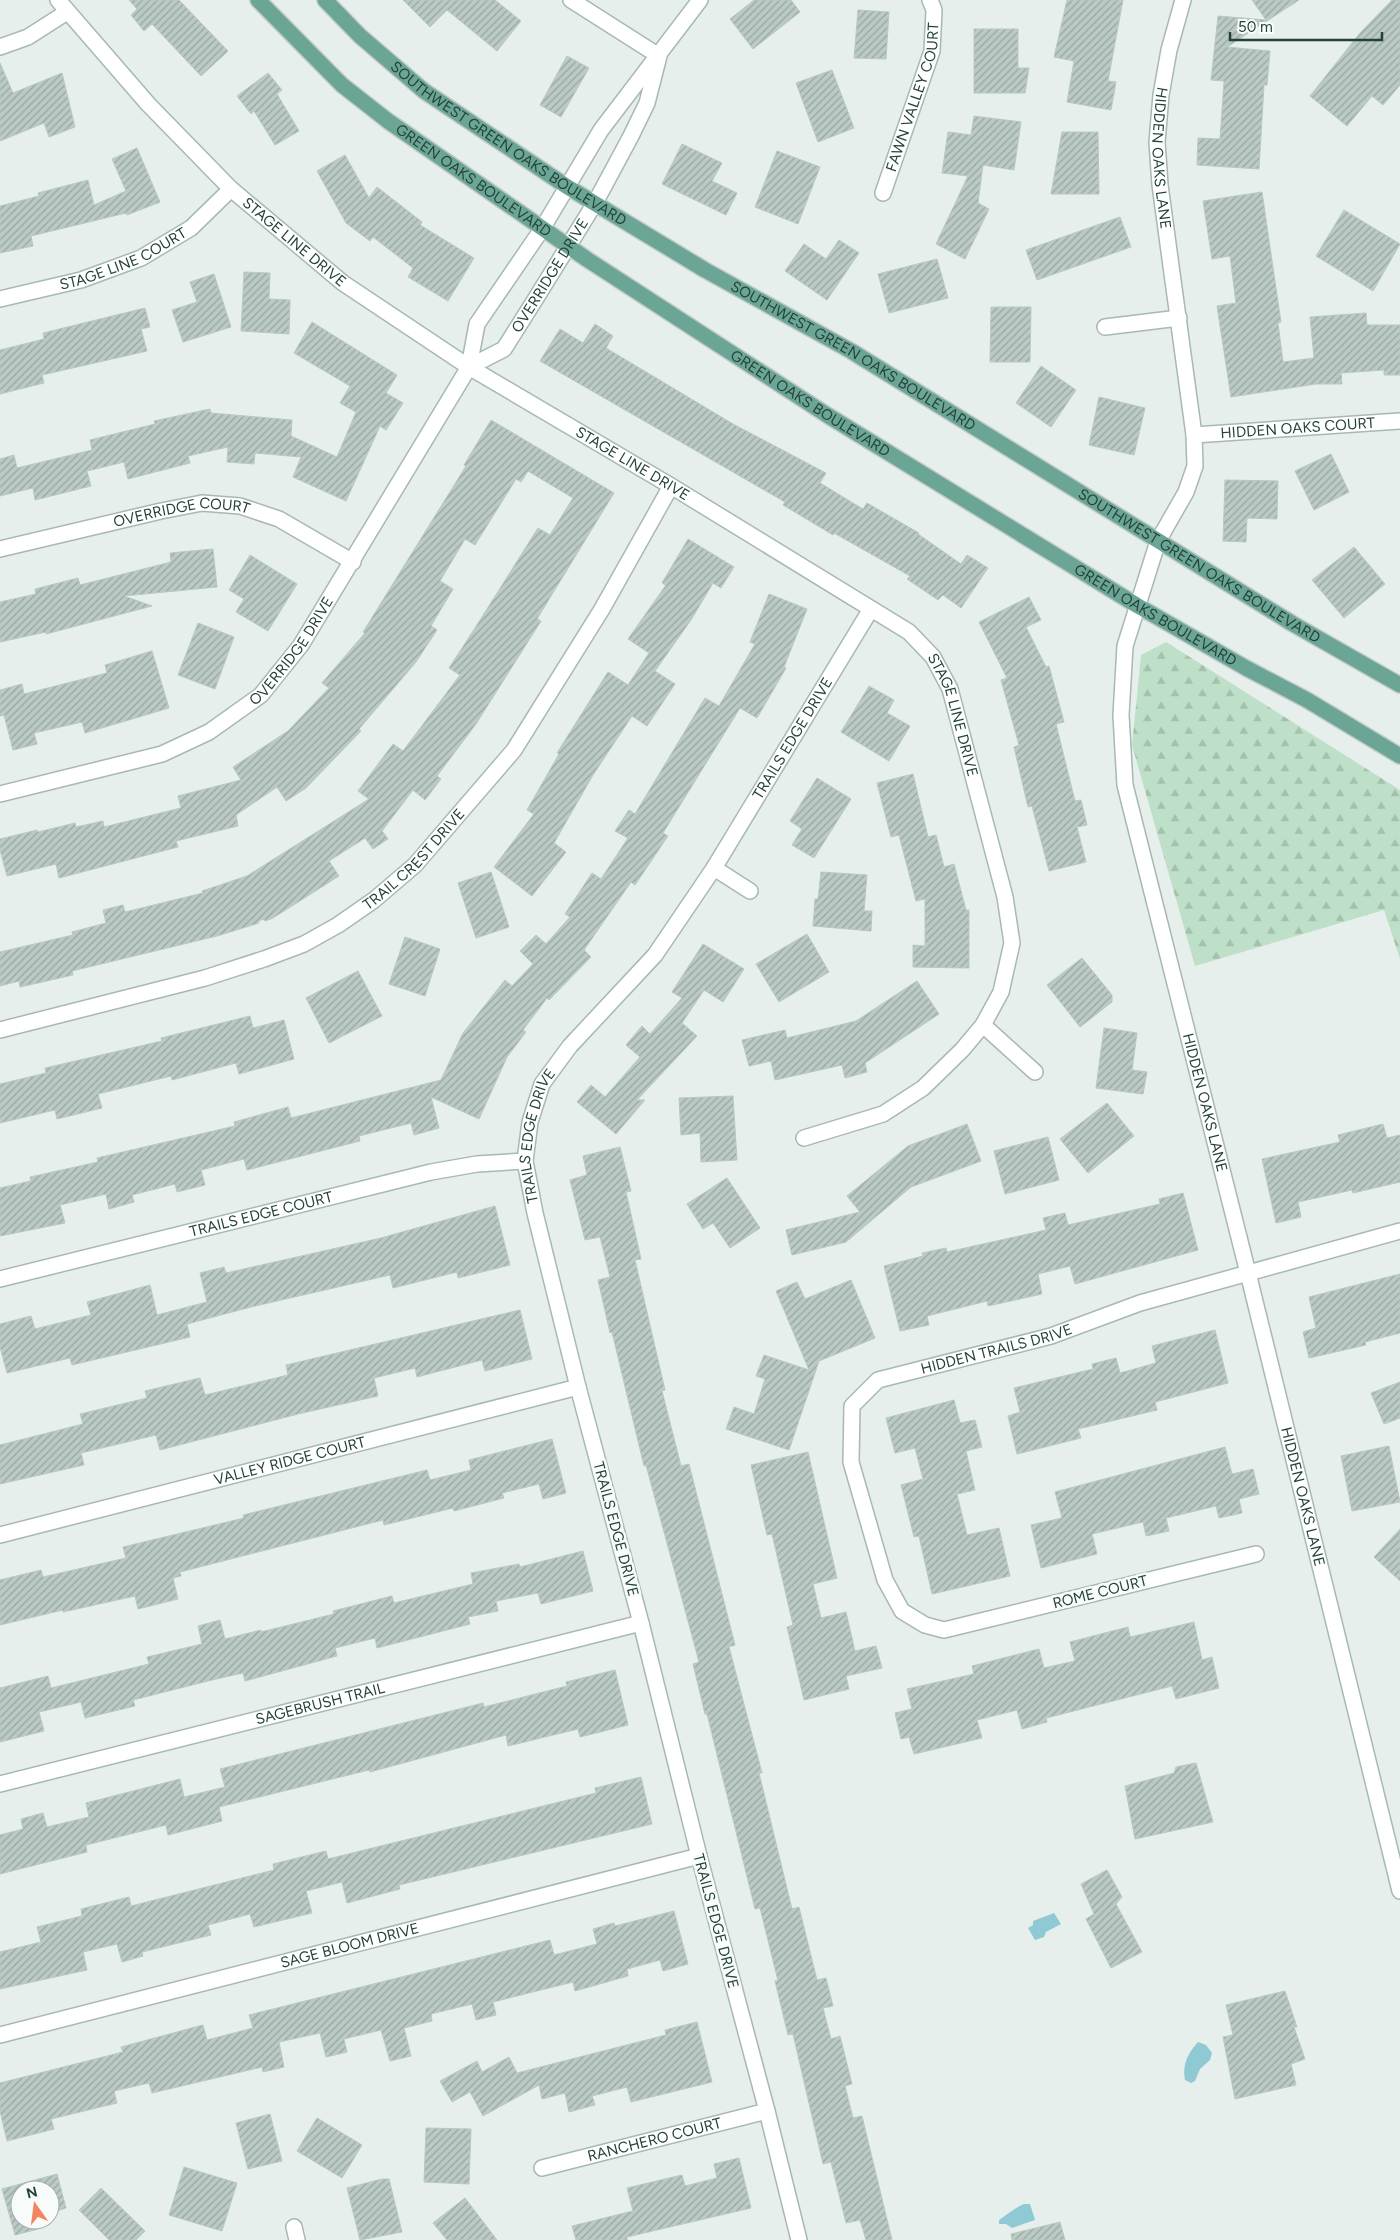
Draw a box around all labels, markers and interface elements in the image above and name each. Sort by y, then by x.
scale bar [1230,10,1382,42]
text: 50 m [1238,18,1273,36]
street label: FAWN VALLEY COURT [882,21,942,174]
street label: SOUTHWEST GREEN OAKS BOULEVARD [388,56,630,228]
street label: HIDDEN OAKS LANE [1148,86,1175,230]
street label: GREEN OAKS BOULEVARD [392,119,554,241]
street label: STAGE LINE DRIVE [239,194,350,291]
street label: OVERRIDGE DRIVE [508,215,592,336]
street label: STAGE LINE COURT [58,223,190,294]
street label: SOUTHWEST GREEN OAKS BOULEVARD [727,278,979,434]
street label: GREEN OAKS BOULEVARD [728,346,894,460]
street label: HIDDEN OAKS COURT [1220,414,1376,442]
street label: STAGE LINE DRIVE [572,423,693,504]
street label: SOUTHWEST GREEN OAKS BOULEVARD [1074,485,1324,645]
street label: OVERRIDGE COURT [111,494,253,531]
street label: GREEN OAKS BOULEVARD [1072,560,1240,670]
street label: OVERRIDGE DRIVE [246,593,337,709]
street label: STAGE LINE DRIVE [924,650,982,779]
street label: TRAILS EDGE DRIVE [749,674,836,802]
street label: TRAIL CREST DRIVE [359,805,469,914]
street label: HIDDEN OAKS LANE [1179,1031,1231,1174]
street label: TRAILS EDGE DRIVE [516,1065,559,1205]
street label: TRAILS EDGE COURT [188,1188,335,1241]
street label: HIDDEN TRAILS DRIVE [919,1320,1075,1378]
street label: HIDDEN OAKS LANE [1277,1425,1329,1568]
street label: VALLEY RIDGE COURT [212,1433,368,1489]
street label: TRAILS EDGE DRIVE [589,1460,643,1598]
street label: ROME COURT [1051,1571,1150,1612]
street label: SAGEBRUSH TRAIL [254,1679,387,1728]
street label: TRAILS EDGE DRIVE [689,1852,743,1990]
street label: SAGE BLOOM DRIVE [278,1919,421,1972]
street label: RANCHERO COURT [586,2114,724,2165]
north arrow [10,2180,60,2230]
text: N [25,2183,39,2202]

